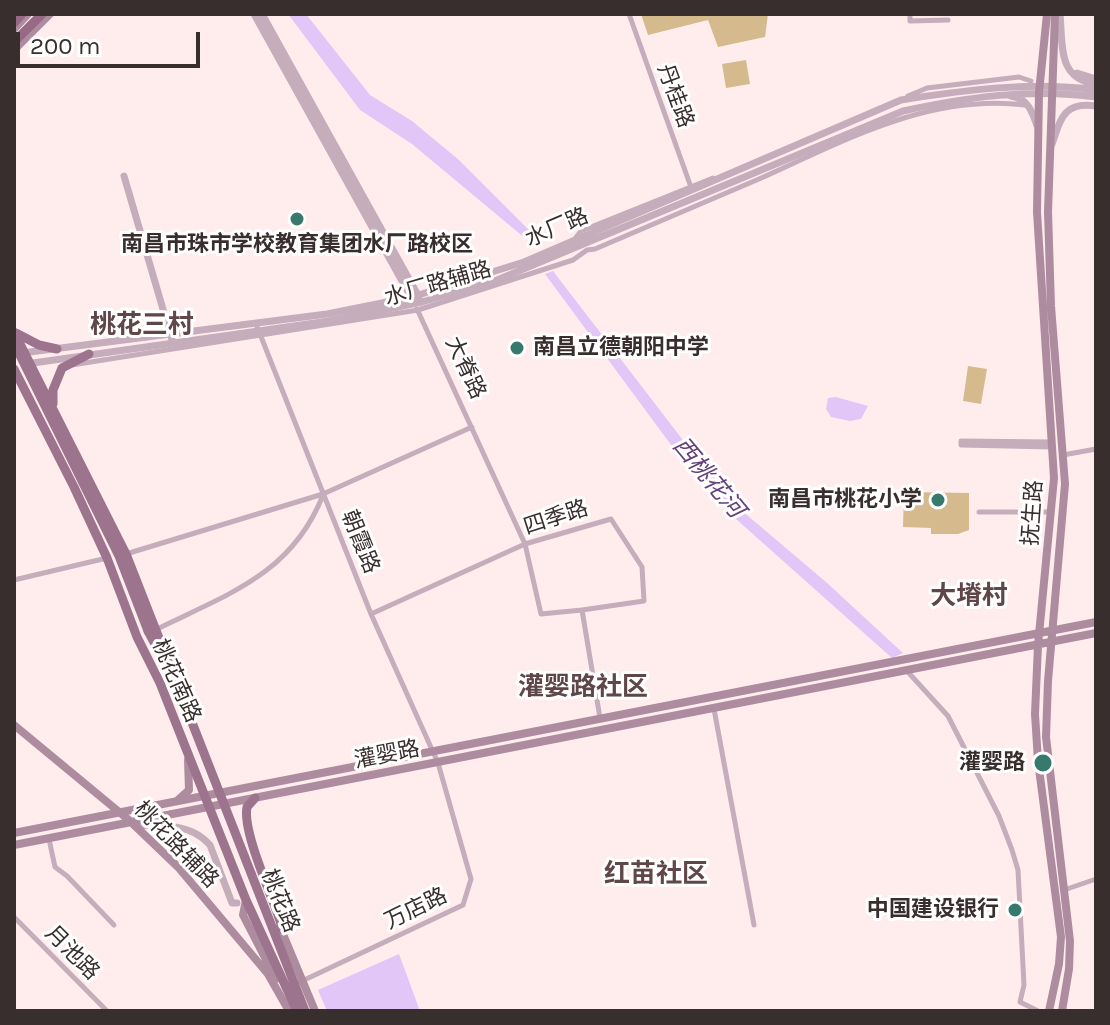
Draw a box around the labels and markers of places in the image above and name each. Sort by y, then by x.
marker: 南昌市珠市学校教育集团水厂路校区 [288,210,306,228]
place label: 南昌市珠市学校教育集团水厂路校区 [121,232,473,258]
place label: 南昌立德朝阳中学 [533,335,709,361]
marker: 南昌立德朝阳中学 [508,339,526,357]
place label: 南昌市桃花小学 [768,487,922,513]
marker: 南昌市桃花小学 [929,491,947,509]
place label: 灌婴路 [959,750,1025,776]
marker: 灌婴路 [1032,752,1054,774]
place label: 中国建设银行 [867,897,999,923]
marker: 中国建设银行 [1006,901,1024,919]

